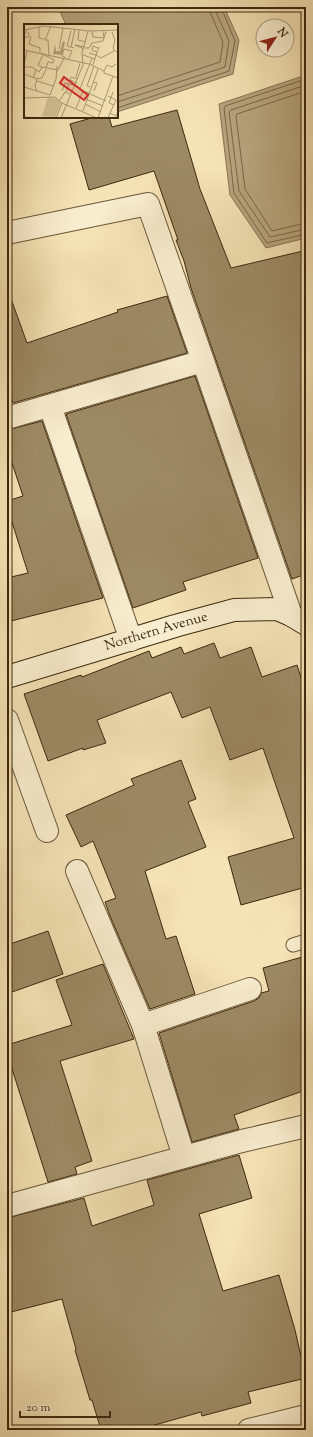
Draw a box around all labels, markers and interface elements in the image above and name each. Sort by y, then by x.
north arrow [255,18,295,58]
inset map [24,24,118,118]
text: N [273,24,291,41]
street label: Northern Avenue [102,608,210,657]
scale bar [20,1393,110,1419]
text: 20 m [26,1399,51,1417]

